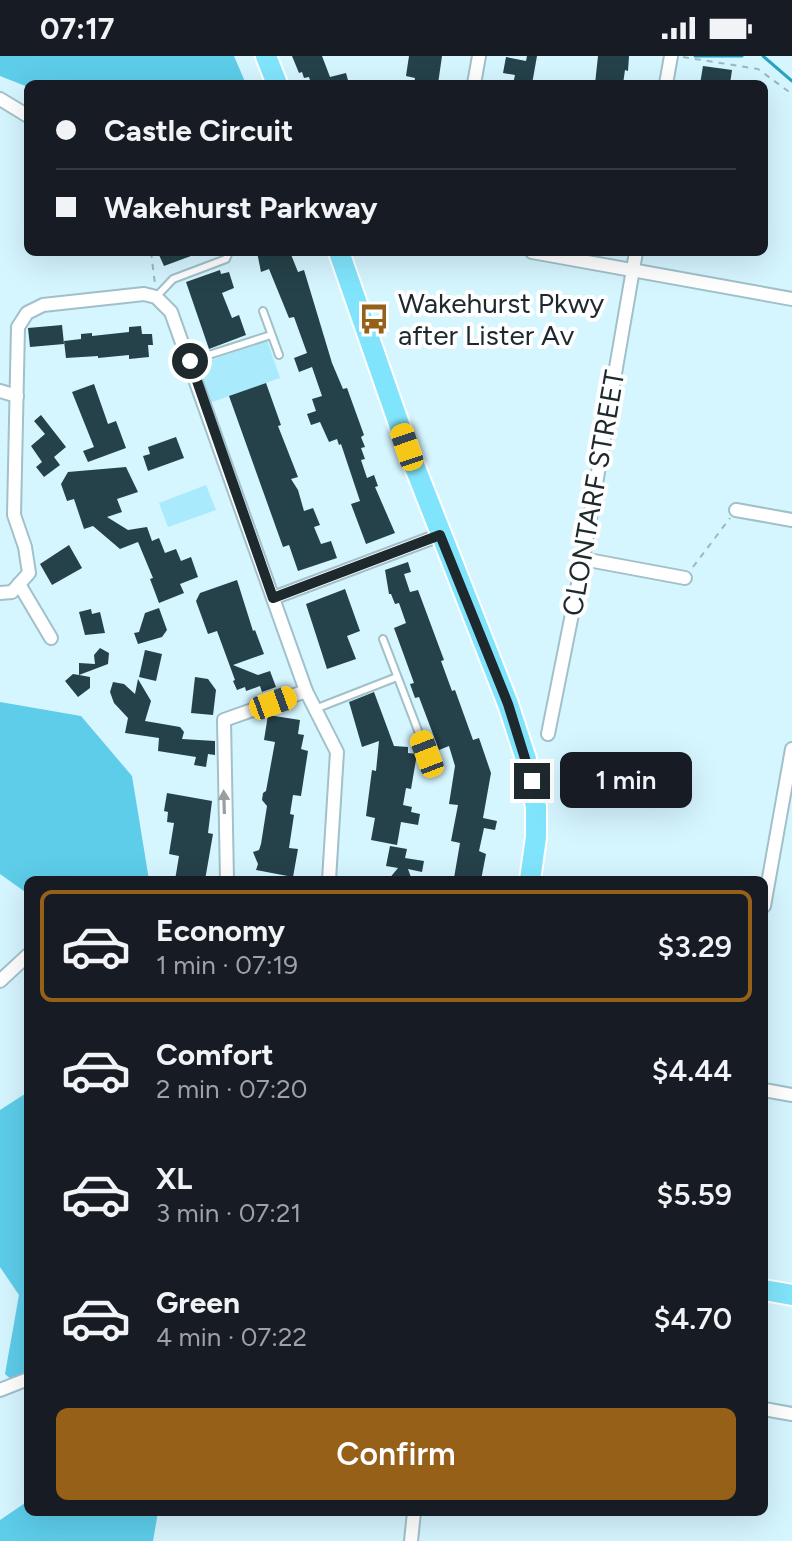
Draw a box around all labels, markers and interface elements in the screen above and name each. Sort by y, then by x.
text: 07:17 [40,10,115,47]
text: Castle Circuit [104,112,293,149]
text: Wakehurst Parkway [104,189,378,226]
place label: Wakehurst Pkwy after Lister Av [398,286,605,352]
bus stop icon: Wakehurst Pkwy after Lister Av [357,302,391,336]
route start [172,343,208,379]
street label: CLONTARF STREET [555,367,631,618]
car [388,420,426,474]
car [246,684,300,722]
car [407,727,447,781]
callout: 1 min [560,753,692,809]
route end [514,763,550,799]
text: 1 min [596,764,656,796]
one-way arrow [218,789,231,814]
icon: car [60,910,132,982]
text: Economy [156,912,285,949]
text: $3.29 [657,928,732,965]
text: 1 min · 07:19 [156,949,298,981]
icon: car [60,1034,132,1106]
text: Comfort [156,1036,274,1073]
text: $4.44 [652,1052,732,1089]
text: 2 min · 07:20 [156,1073,307,1105]
icon: car [60,1158,132,1230]
text: XL [156,1160,192,1197]
text: $5.59 [656,1176,732,1213]
text: 3 min · 07:21 [156,1197,301,1229]
icon: car [60,1282,132,1354]
text: Green [156,1284,240,1321]
text: $4.70 [654,1300,732,1337]
text: 4 min · 07:22 [156,1321,307,1353]
button: Confirm [56,1408,736,1500]

